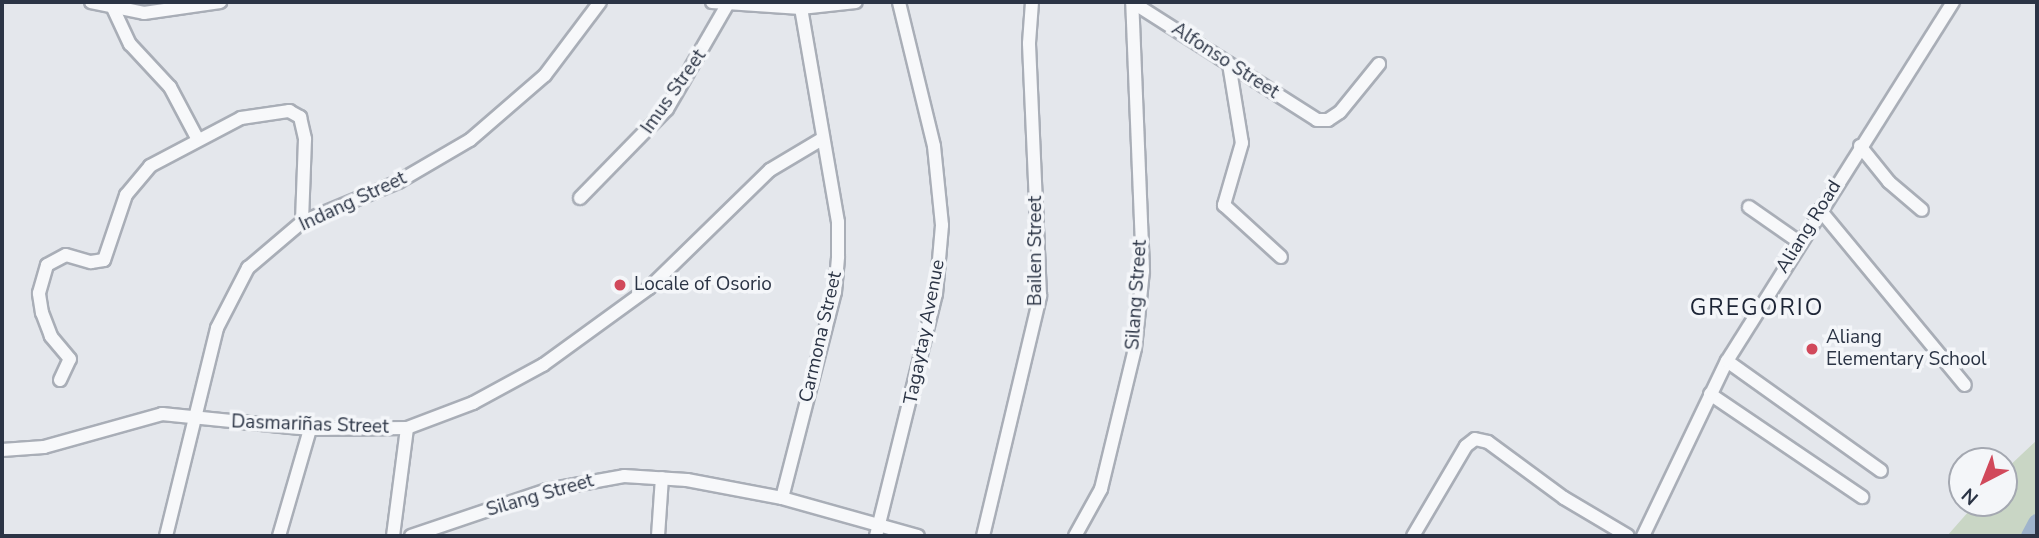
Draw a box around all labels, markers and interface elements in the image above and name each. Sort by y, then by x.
street label: Alfonso Street [1167,18,1283,104]
street label: Imus Street [637,45,711,139]
street label: Indang Street [296,167,410,237]
street label: Aliang Road [1772,176,1846,278]
street label: Bailen Street [1025,196,1047,306]
street label: Silang Street [1122,239,1152,351]
street label: Tagaytay Avenue [900,258,950,406]
street label: Carmona Street [795,269,847,405]
place label: Locale of Osorio [634,274,772,296]
marker: Locale of Osorio [612,277,628,293]
district label: GREGORIO [1691,294,1823,322]
place label: Aliang Elementary School [1826,327,1987,371]
marker: Aliang Elementary School [1804,341,1820,357]
street label: Dasmariñas Street [231,411,389,439]
north arrow [1948,447,2018,517]
street label: Silang Street [484,470,596,522]
text: N [1956,482,1984,511]

